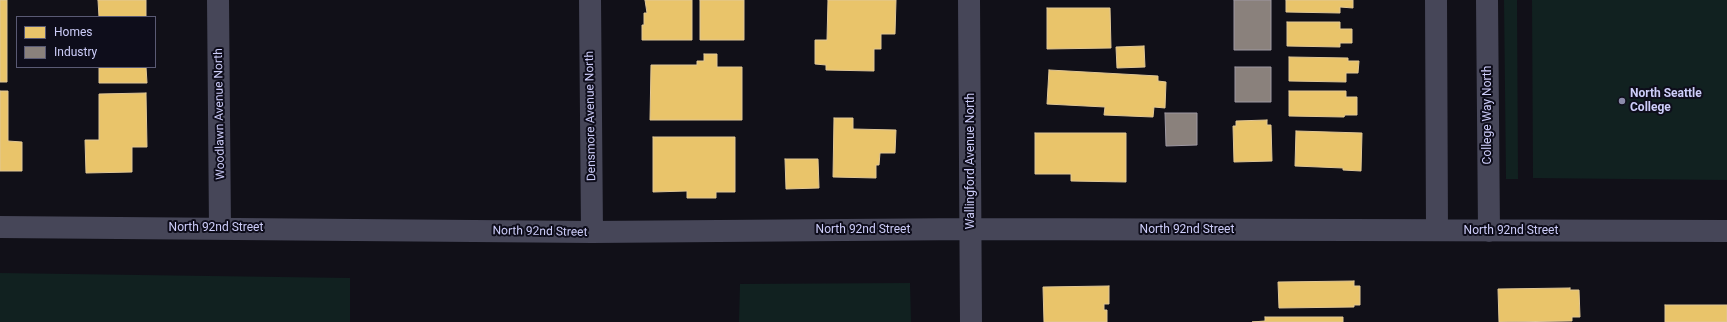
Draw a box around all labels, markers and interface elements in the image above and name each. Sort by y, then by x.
legend [16,16,156,68]
text: Homes [54,25,92,39]
text: Industry [54,45,97,59]
street label: Woodlawn Avenue North [212,48,228,180]
street label: Densmore Avenue North [583,51,599,181]
street label: College Way North [1481,66,1495,164]
place label: North Seattle College [1630,87,1702,115]
street label: Wallingford Avenue North [964,93,978,229]
marker: North Seattle College [1617,96,1627,106]
street label: North 92nd Street [169,221,263,235]
street label: North 92nd Street [816,223,910,237]
street label: North 92nd Street [1140,223,1234,237]
street label: North 92nd Street [492,224,588,240]
street label: North 92nd Street [1464,224,1558,238]

